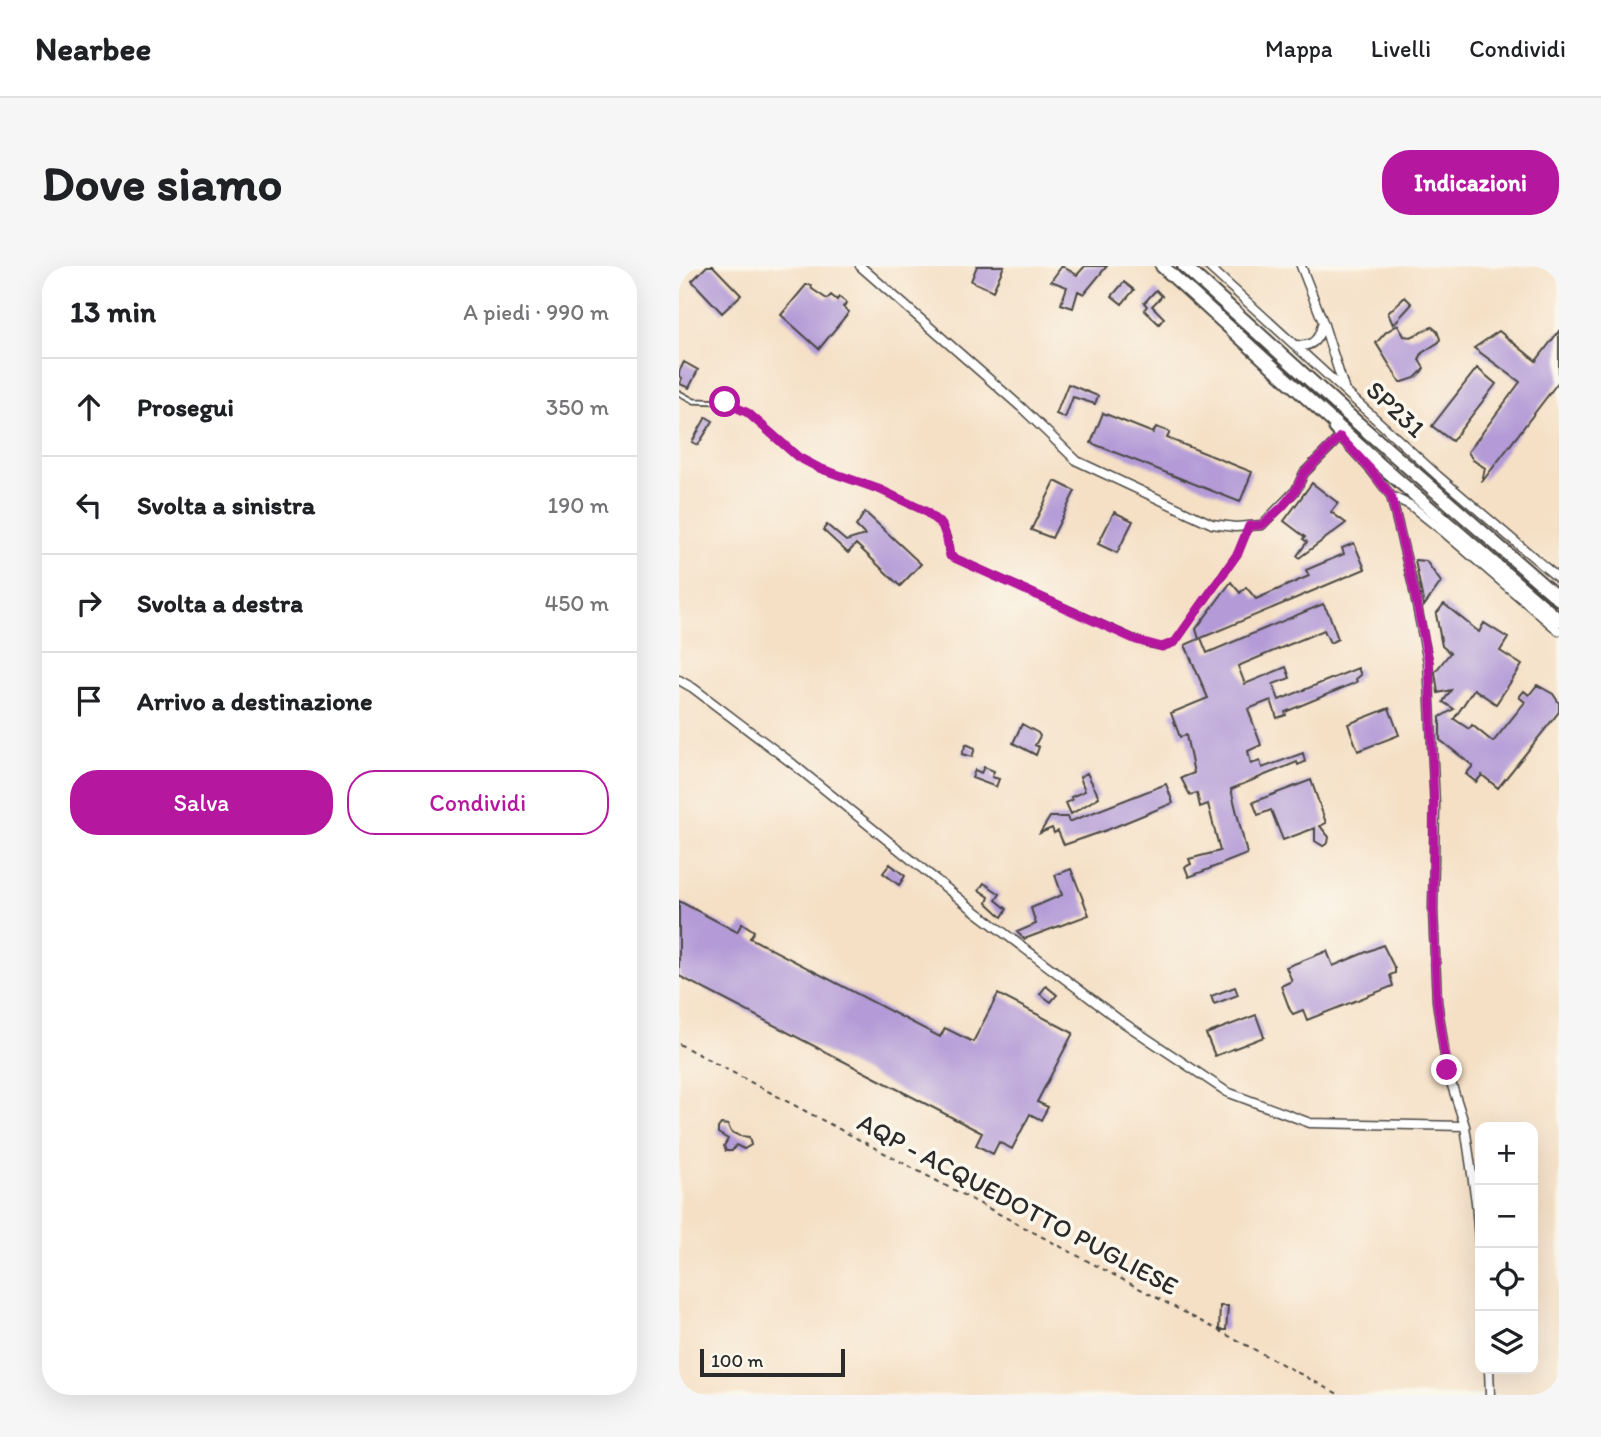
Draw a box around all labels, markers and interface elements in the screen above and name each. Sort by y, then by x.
text: Nearbee [35,29,151,68]
text: Mappa [1265,34,1333,63]
text: Livelli [1371,34,1431,63]
text: Condividi [1469,34,1566,63]
button: Indicazioni [1382,150,1559,215]
text: Dove siamo [42,153,282,212]
text: 13 min [70,293,156,330]
text: A piedi · 990 m [463,298,609,326]
street label: SP231 [1360,374,1432,444]
route start [709,386,740,417]
icon: ahead [70,388,108,426]
text: Prosegui [137,391,234,423]
text: 350 m [546,393,609,421]
icon: left [70,486,108,524]
text: Svolta a sinistra [137,489,315,521]
text: 190 m [548,491,609,519]
icon: right [70,584,108,622]
text: Svolta a destra [137,587,303,619]
text: 450 m [544,589,609,617]
icon: arrive [70,682,108,720]
text: Arrivo a destinazione [137,685,373,717]
button: Salva [70,770,333,835]
button: Condividi [347,770,609,835]
route end [1431,1054,1462,1085]
street label: AQP - ACQUEDOTTO PUGLIESE [852,1106,1184,1302]
map controls [1475,1122,1538,1374]
button: + [1475,1122,1538,1185]
button: − [1475,1185,1538,1248]
button: locate [1475,1248,1538,1311]
button: layers [1475,1311,1538,1374]
scale bar [700,1346,845,1378]
text: 100 m [711,1349,763,1372]

